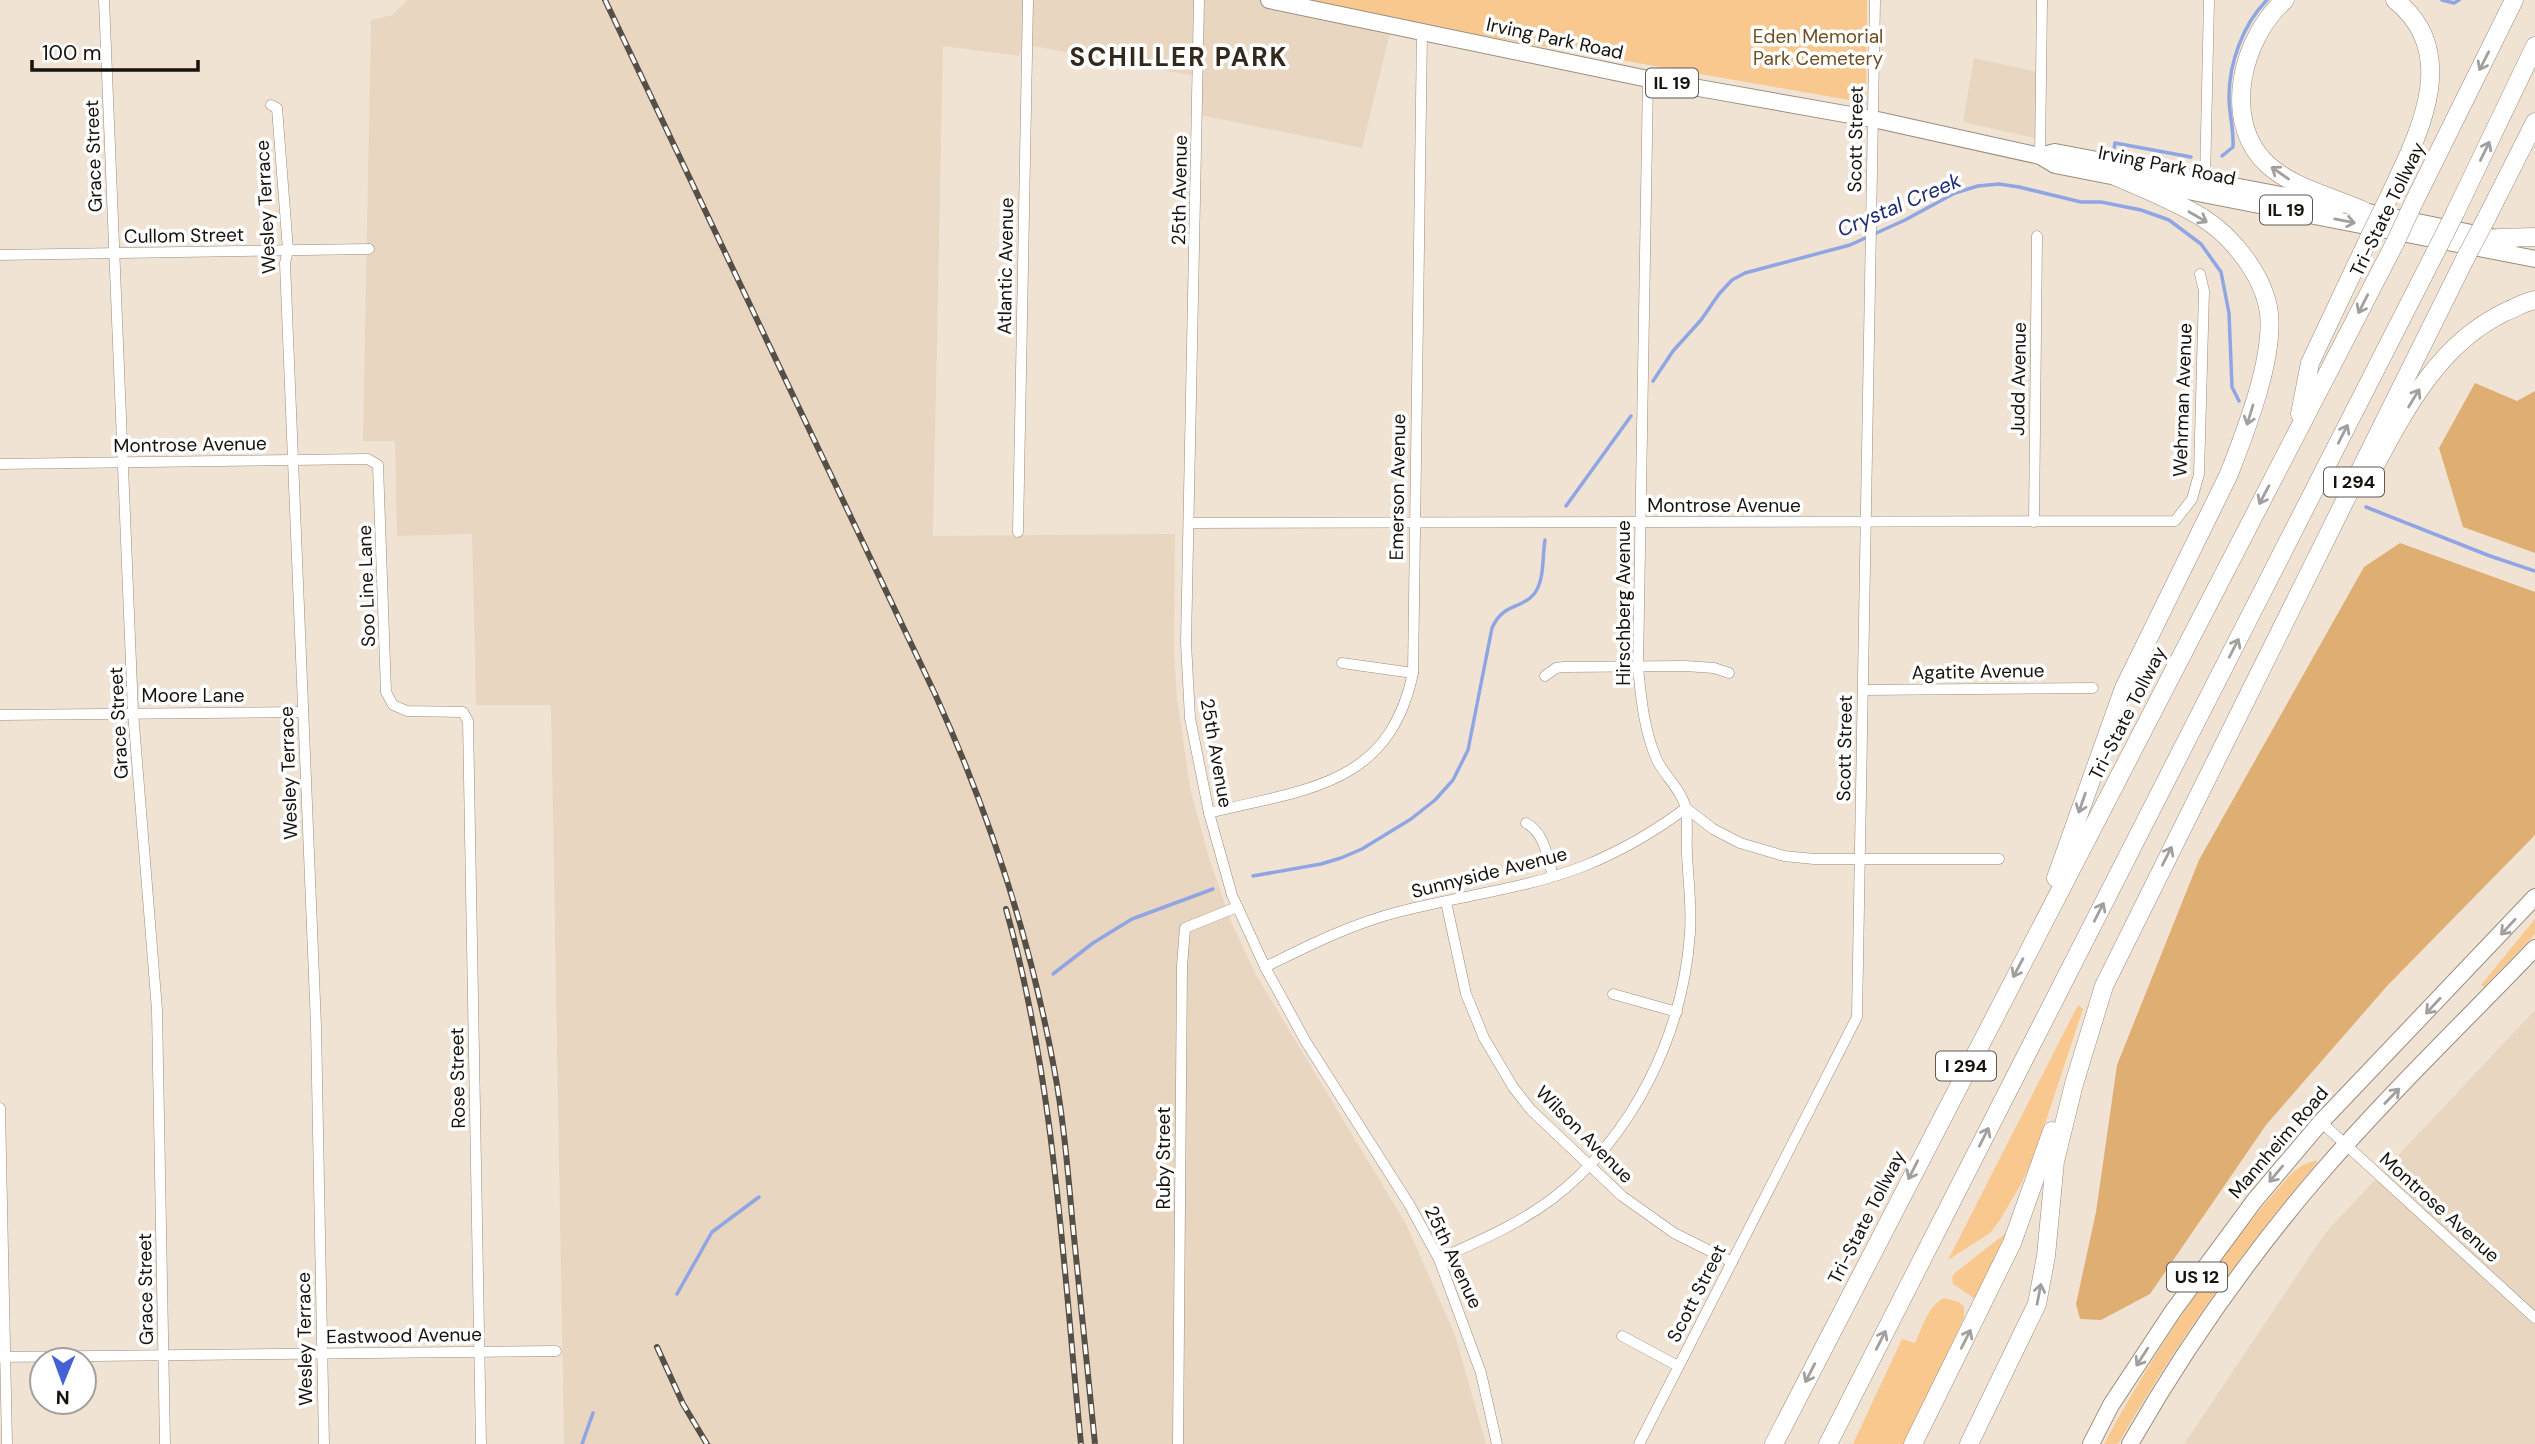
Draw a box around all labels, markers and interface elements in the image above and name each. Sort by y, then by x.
street label: Irving Park Road [1484,12,1626,65]
park label: Eden Memorial Park Cemetery [1753,24,1883,71]
scale bar [32,28,198,72]
text: 100 m [42,39,102,67]
district label: SCHILLER PARK [1069,40,1289,74]
one-way arrow [2476,50,2490,71]
road number: IL 19 [1646,68,1698,98]
street label: Scott Street [1842,86,1869,193]
street label: Grace Street [79,99,108,213]
street label: 25th Avenue [1166,135,1193,245]
street label: Tri-State Tollway [2344,138,2431,281]
street label: Wesley Terrace [250,139,281,274]
street label: Irving Park Road [2096,140,2238,191]
one-way arrow [2479,141,2492,162]
water label: Crystal Creek [1833,166,1966,244]
one-way arrow [2271,166,2290,180]
road number: IL 19 [2260,196,2312,224]
street label: Atlantic Avenue [992,197,1019,335]
one-way arrow [2188,210,2208,224]
one-way arrow [2333,215,2356,229]
street label: Cullom Street [124,222,244,249]
one-way arrow [2356,293,2370,314]
street label: Judd Avenue [2005,322,2032,436]
street label: Wehrman Avenue [2167,323,2198,477]
one-way arrow [2407,389,2421,409]
one-way arrow [2242,404,2255,426]
street label: Emerson Avenue [1384,413,1411,561]
one-way arrow [2337,424,2351,445]
street label: Montrose Avenue [113,431,267,458]
road number: I 294 [2324,468,2384,496]
one-way arrow [2256,484,2270,505]
street label: Montrose Avenue [1647,493,1801,518]
street label: Hirschberg Avenue [1611,520,1636,686]
street label: Soo Line Lane [352,525,381,647]
one-way arrow [2227,638,2241,659]
street label: Tri-State Tollway [2083,642,2172,784]
street label: Agatite Avenue [1911,658,2045,685]
street label: Grace Street [103,666,134,780]
street label: Moore Lane [141,683,245,708]
street label: Scott Street [1831,695,1858,802]
street label: 25th Avenue [1195,696,1238,810]
street label: Wesley Terrace [274,706,303,840]
one-way arrow [2075,792,2087,814]
street label: Sunnyside Avenue [1409,841,1570,904]
one-way arrow [2161,847,2175,867]
one-way arrow [2092,902,2106,923]
one-way arrow [2499,918,2516,935]
one-way arrow [2011,958,2025,978]
one-way arrow [2425,997,2442,1014]
street label: Rose Street [444,1027,471,1129]
road number: I 294 [1936,1051,1996,1080]
street label: Wilson Avenue [1530,1080,1639,1189]
street label: Mannheim Road [2223,1081,2334,1204]
one-way arrow [2384,1088,2401,1105]
street label: Ruby Street [1151,1107,1176,1209]
one-way arrow [1978,1127,1992,1148]
street label: Tri-State Tollway [1822,1146,1911,1288]
street label: Montrose Avenue [2374,1147,2505,1268]
one-way arrow [1906,1159,1920,1180]
one-way arrow [2269,1165,2285,1183]
street label: 25th Avenue [1419,1202,1488,1313]
street label: Grace Street [132,1233,159,1345]
street label: Scott Street [1661,1240,1732,1346]
road number: US 12 [2167,1262,2227,1292]
street label: Wesley Terrace [291,1272,318,1406]
one-way arrow [2033,1283,2046,1306]
street label: Eastwood Avenue [326,1322,482,1349]
one-way arrow [1959,1329,1973,1350]
one-way arrow [1875,1330,1889,1350]
north arrow [28,1346,98,1416]
one-way arrow [2135,1347,2149,1367]
one-way arrow [1803,1362,1817,1383]
text: N [56,1385,70,1410]

